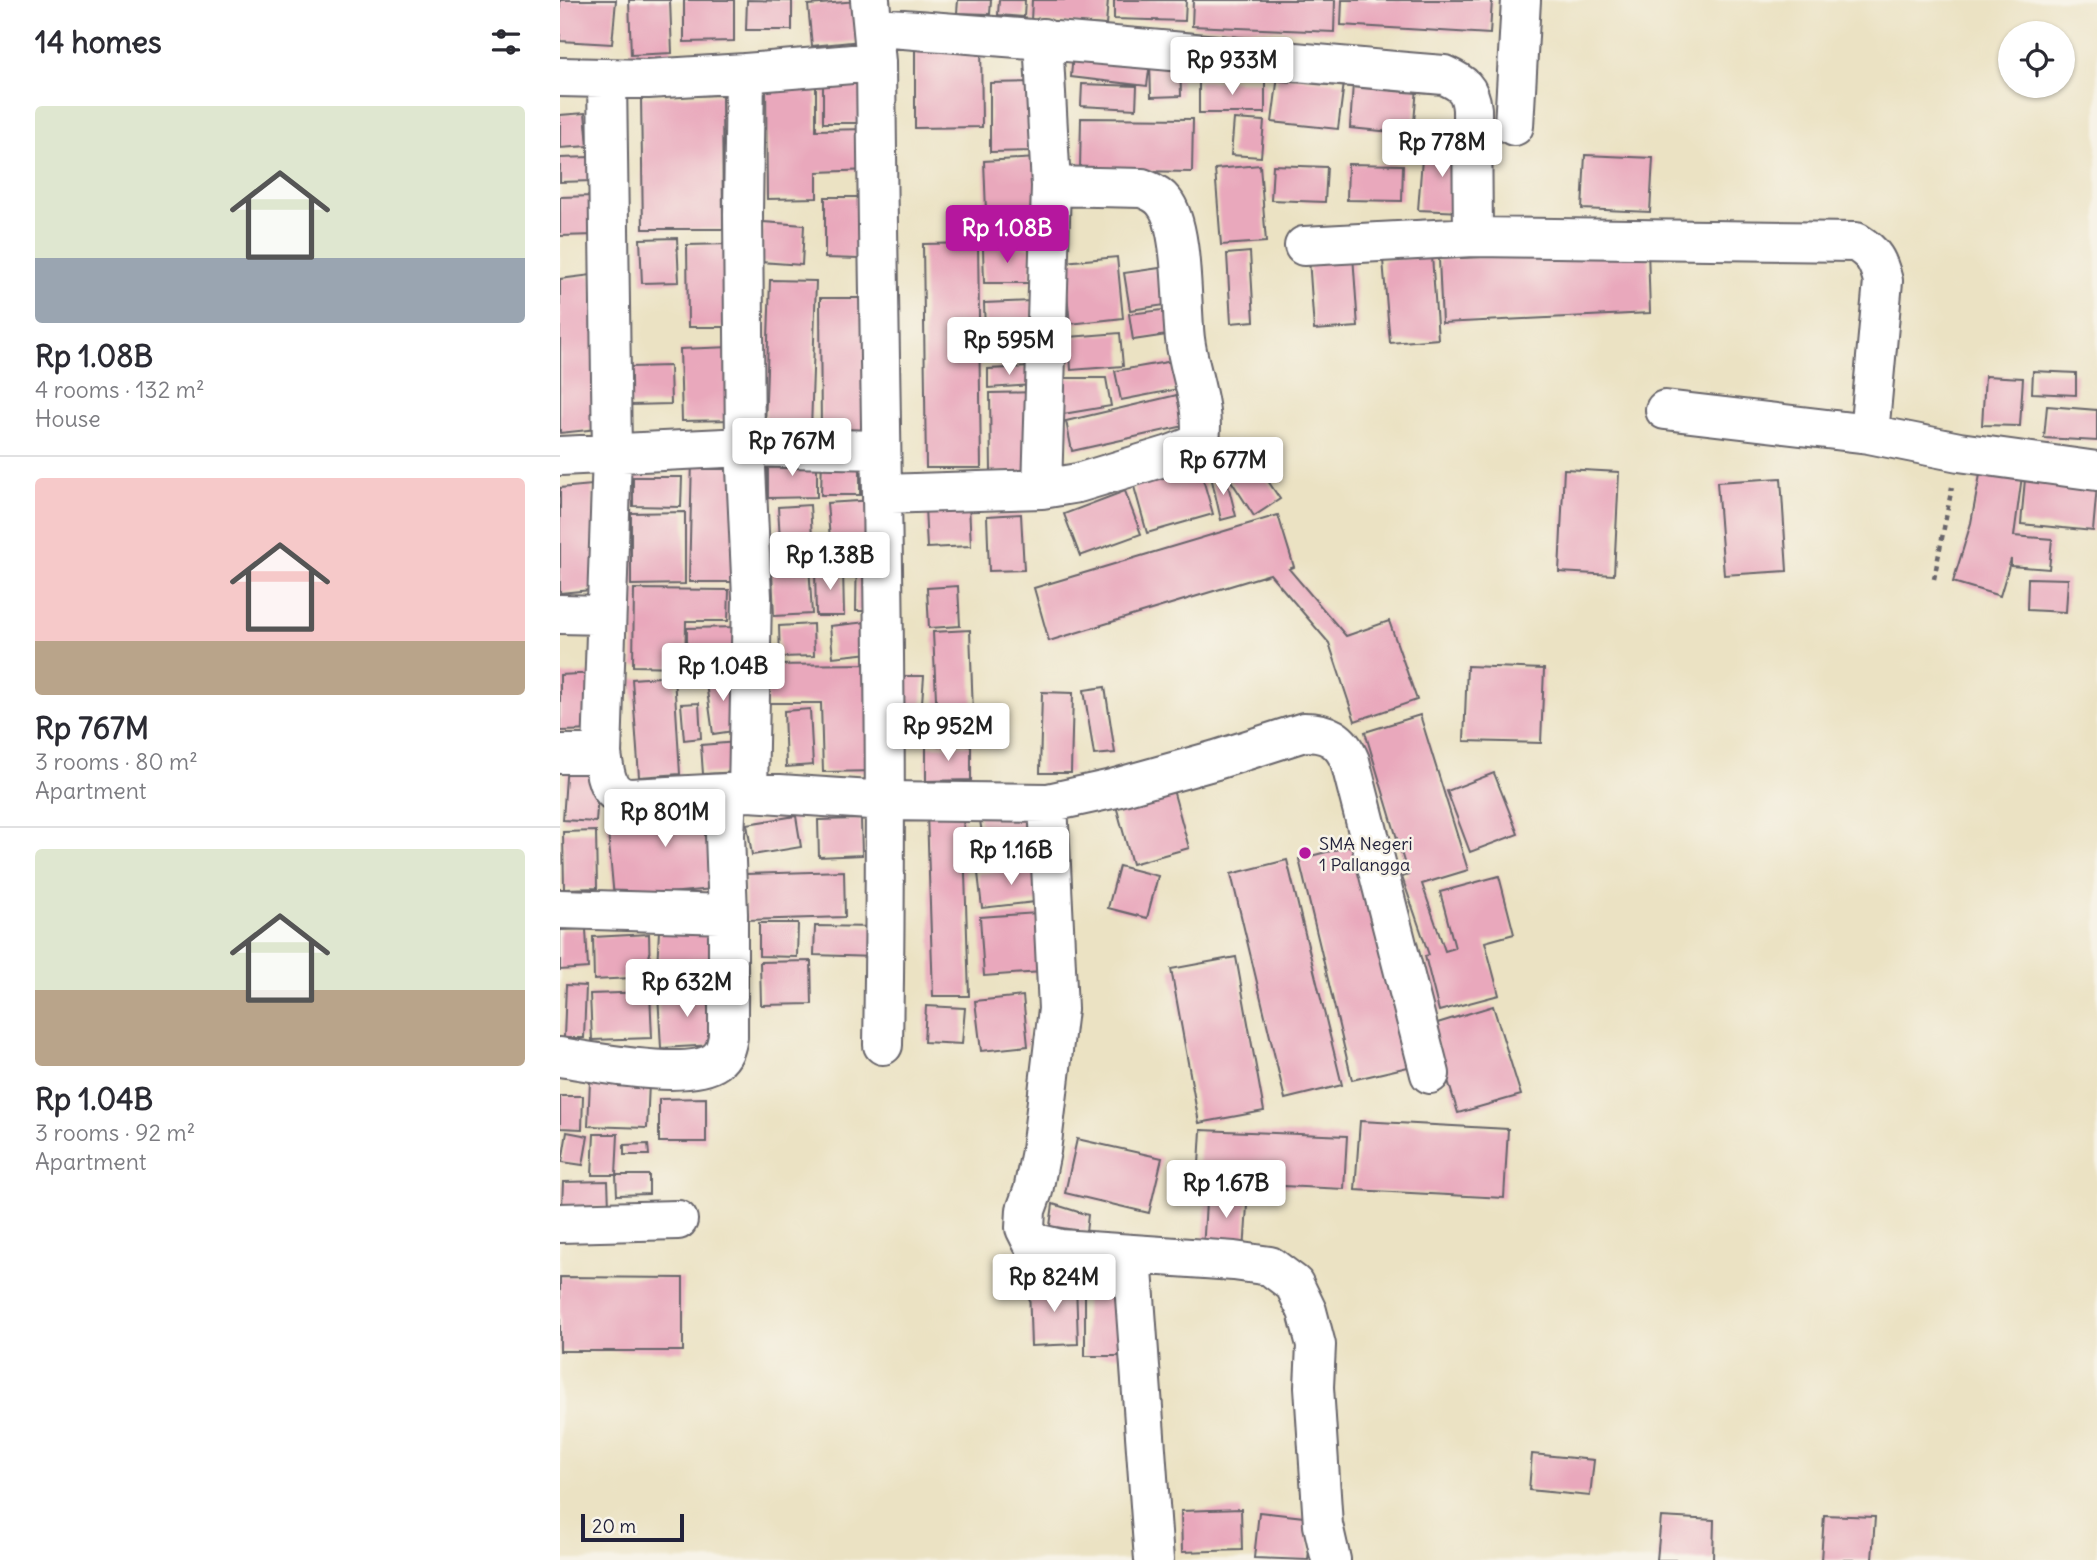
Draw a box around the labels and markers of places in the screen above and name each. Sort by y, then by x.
pin: Rp 933M [1167,38,1297,97]
pin: Rp 778M [1377,120,1507,179]
pin: Rp 1.08B [935,205,1079,265]
pin: Rp 595M [944,318,1074,377]
pin: Rp 767M [727,419,857,478]
pin: Rp 677M [1158,438,1288,497]
pin: Rp 1.38B [758,532,902,592]
pin: Rp 1.04B [651,644,795,703]
pin: Rp 952M [883,704,1013,763]
pin: Rp 801M [600,790,730,849]
pin: Rp 1.16B [939,828,1083,887]
place label: SMA Negeri 1 Pallangga [1319,832,1413,876]
marker: SMA Negeri 1 Pallangga [1297,845,1313,861]
pin: Rp 632M [622,960,752,1019]
pin: Rp 1.67B [1154,1160,1298,1220]
pin: Rp 824M [989,1254,1119,1314]

